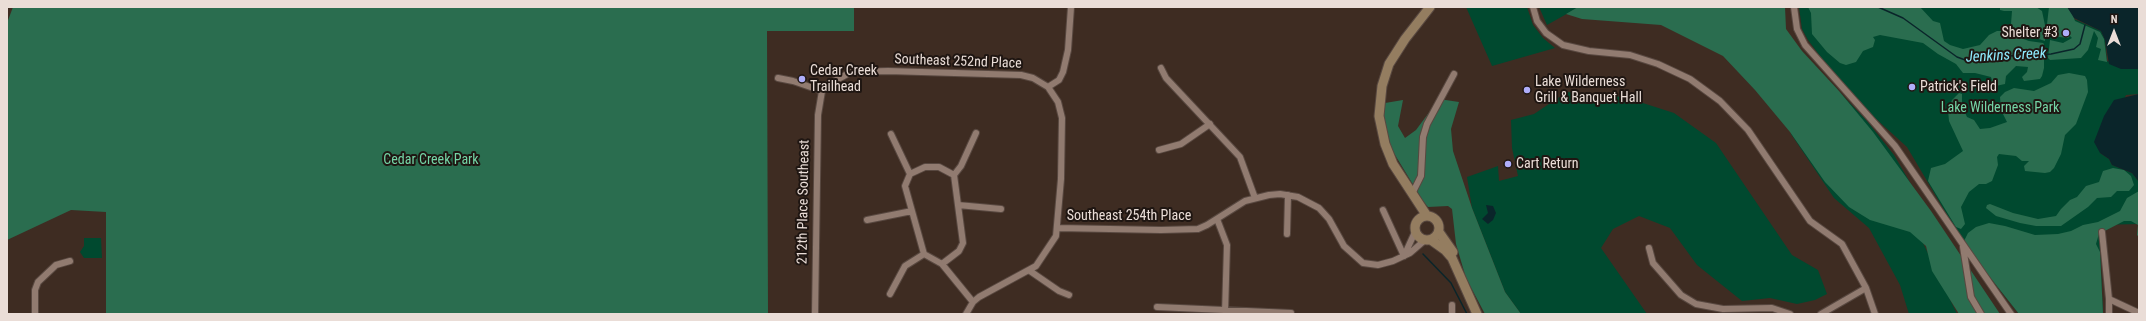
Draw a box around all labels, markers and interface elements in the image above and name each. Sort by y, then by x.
north arrow [2094,12,2134,52]
text: N [2111,13,2117,26]
place label: Shelter #3 [2001,25,2058,41]
marker: Shelter #3 [2061,28,2071,38]
water label: Jenkins Creek [1965,45,2047,67]
street label: Southeast 252nd Place [894,51,1022,73]
place label: Cedar Creek Trailhead [810,63,877,96]
marker: Cedar Creek Trailhead [797,74,807,84]
place label: Lake Wilderness Grill & Banquet Hall [1535,74,1642,106]
place label: Patrick's Field [1920,79,1997,95]
marker: Patrick's Field [1907,82,1917,92]
marker: Lake Wilderness Grill & Banquet Hall [1522,85,1532,95]
park label: Lake Wilderness Park [1941,100,2059,116]
street label: 212th Place Southeast [795,140,813,264]
park label: Cedar Creek Park [383,152,479,168]
place label: Cart Return [1516,156,1579,172]
marker: Cart Return [1503,159,1513,169]
street label: Southeast 254th Place [1067,208,1191,224]

